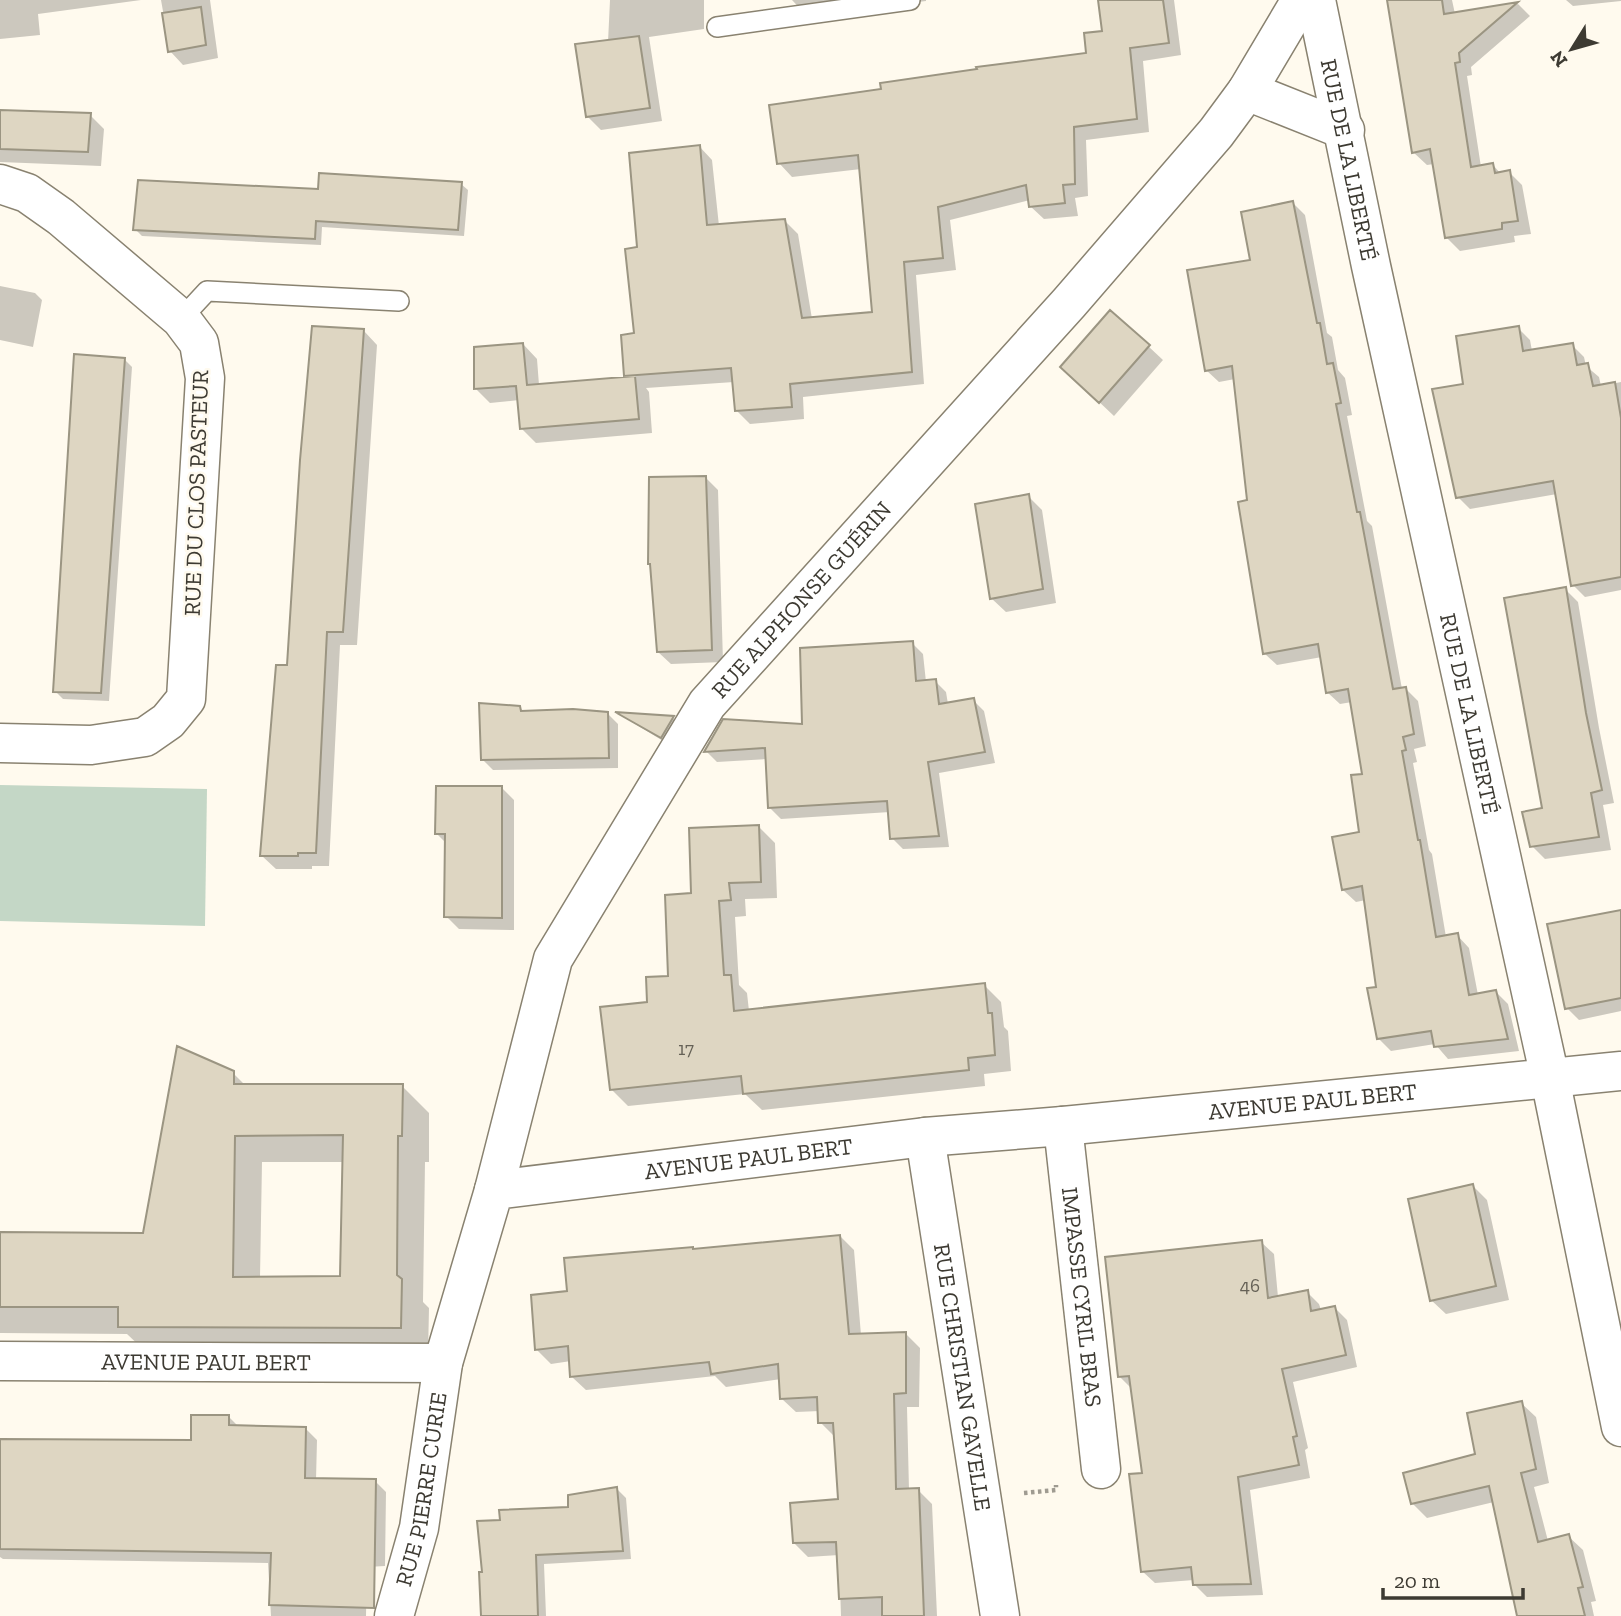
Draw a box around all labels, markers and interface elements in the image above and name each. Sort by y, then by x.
north arrow [1537,14,1607,84]
text: N [1545,46,1572,72]
street label: RUE DE LA LIBERTÉ [1315,56,1383,263]
street label: RUE DU CLOS PASTEUR [178,369,214,617]
street label: RUE ALPHONSE GUÉRIN [705,495,897,704]
street label: RUE DE LA LIBERTÉ [1434,610,1505,817]
house number: 17 [678,1037,694,1060]
street label: AVENUE PAUL BERT [1207,1077,1418,1126]
street label: AVENUE PAUL BERT [643,1132,854,1185]
street label: IMPASSE CYRIL BRAS [1056,1186,1108,1408]
street label: RUE CHRISTIAN GAVELLE [928,1241,997,1513]
house number: 46 [1240,1274,1260,1297]
street label: AVENUE PAUL BERT [101,1347,311,1376]
street label: RUE PIERRE CURIE [389,1390,453,1589]
scale bar [1383,1556,1523,1600]
text: 20 m [1394,1568,1440,1593]

